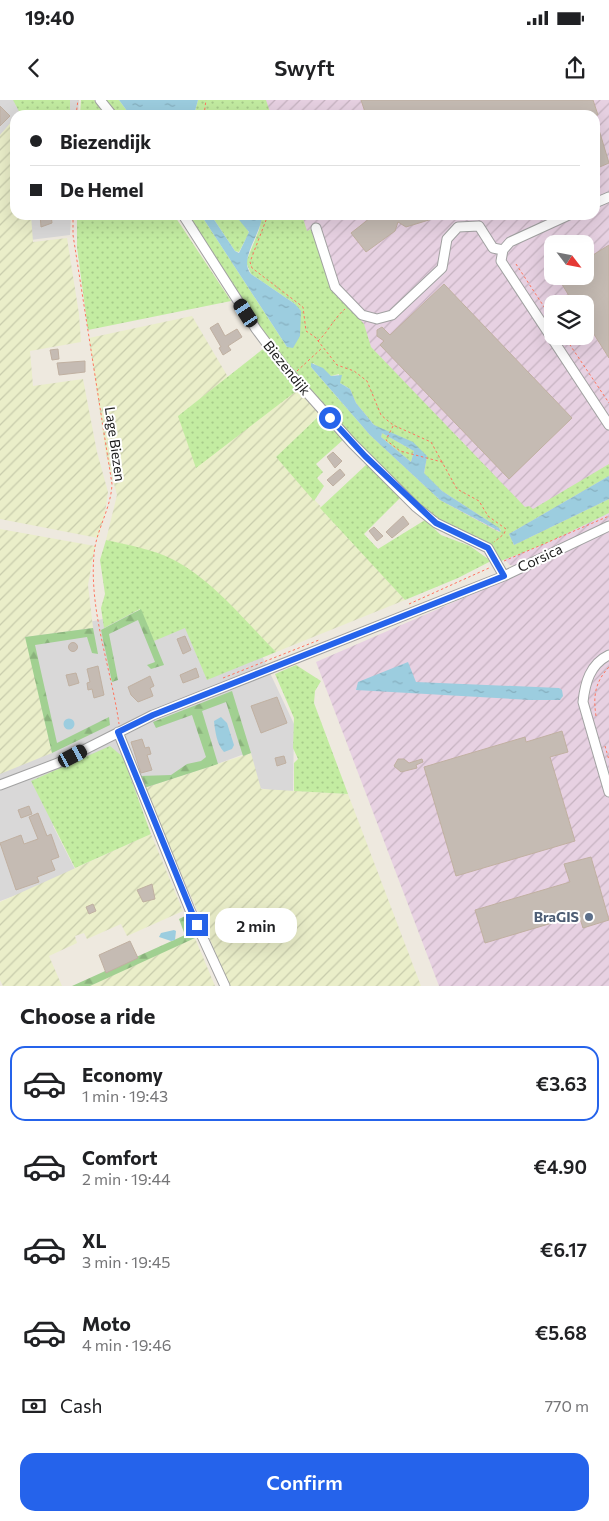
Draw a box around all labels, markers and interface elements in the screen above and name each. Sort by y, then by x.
text: 19:40 [25,6,75,29]
icon: back [20,54,48,82]
text: Swyft [274,54,335,81]
icon: share [561,54,589,82]
text: Biezendijk [60,130,151,153]
text: De Hemel [60,178,144,201]
north arrow [544,235,594,285]
map controls [544,235,594,345]
button: layers [544,295,594,345]
car [231,296,260,330]
street label: Biezendijk [260,337,315,399]
street label: Lage Biezen [102,406,129,482]
route start [319,407,341,429]
street label: Corsica [515,540,565,575]
car [56,742,89,770]
callout: 2 min [214,908,297,942]
place label: BraGIS [534,908,579,925]
marker: BraGIS [583,911,595,923]
route end [186,914,208,936]
text: 2 min [236,916,276,935]
text: Choose a ride [20,1002,155,1029]
icon: car [22,1061,67,1106]
text: Economy [82,1063,163,1086]
text: €3.63 [536,1072,587,1095]
text: 1 min · 19:43 [82,1086,168,1105]
icon: car [22,1144,67,1189]
text: Comfort [82,1146,158,1169]
text: €4.90 [533,1155,587,1178]
text: 2 min · 19:44 [82,1169,171,1188]
icon: car [22,1227,67,1272]
text: XL [82,1229,107,1252]
text: €6.17 [540,1238,587,1261]
text: 3 min · 19:45 [82,1252,170,1271]
icon: car [22,1310,67,1355]
text: Moto [82,1312,131,1335]
text: €5.68 [535,1321,587,1344]
text: 4 min · 19:46 [82,1335,171,1354]
icon: cash [20,1392,48,1420]
text: Cash [60,1394,102,1417]
text: 770 m [545,1396,589,1415]
button: Confirm [20,1453,589,1511]

